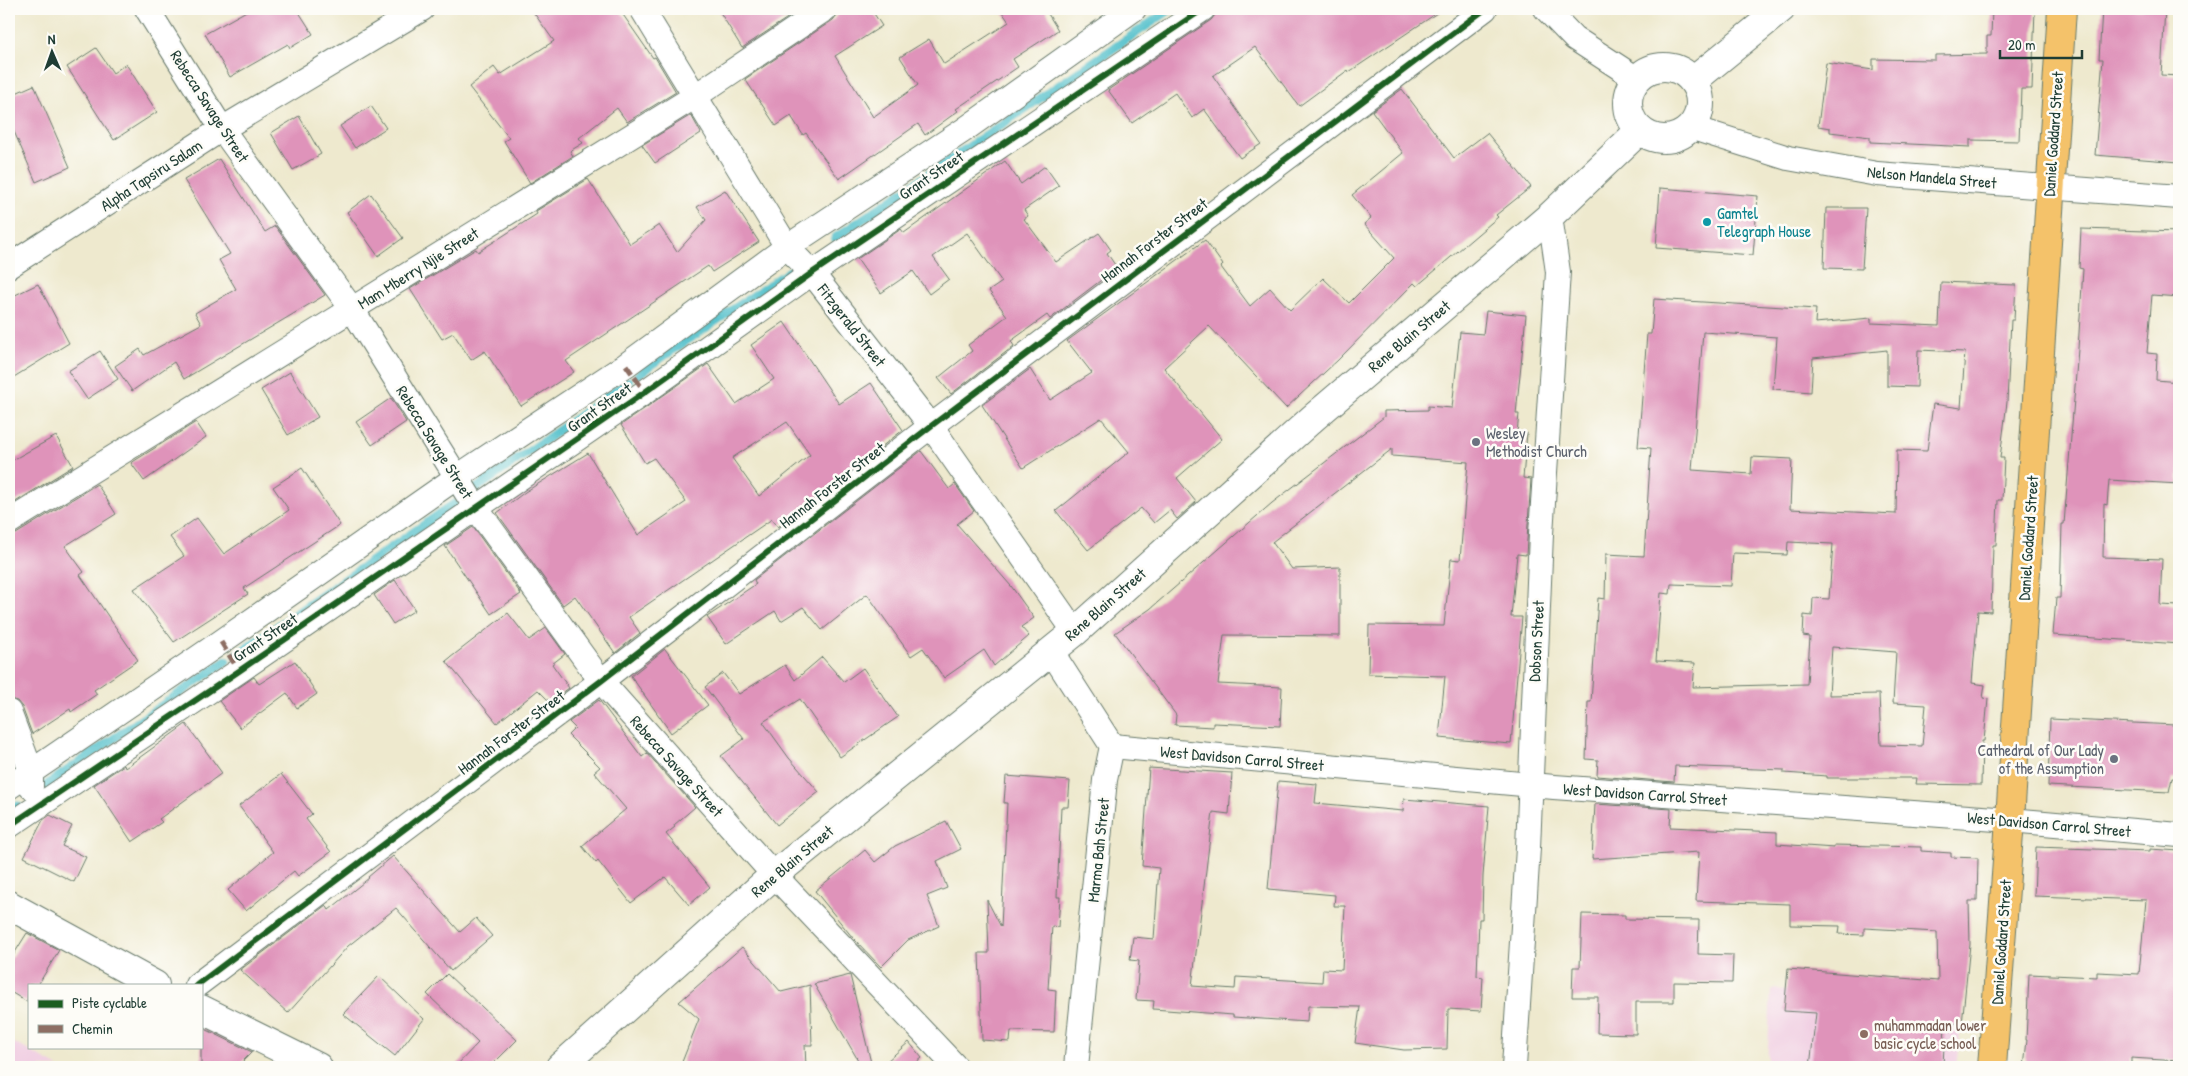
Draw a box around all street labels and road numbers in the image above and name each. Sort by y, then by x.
street label: Rebecca Savage Street [165,46,255,167]
street label: Daniel Goddard Street [2038,70,2068,197]
street label: Alpha Tapsiru Salam [96,134,206,216]
street label: Grant Street [894,145,968,205]
street label: Nelson Mandela Street [1866,160,1998,194]
street label: Hannah Forster Street [1096,192,1212,287]
street label: Mam Mberry Njie Street [353,222,483,314]
street label: Fitzgerald Street [812,278,892,371]
street label: Rene Blain Street [1363,295,1455,377]
street label: Grant Street [562,377,636,437]
street label: Rebecca Savage Street [391,381,479,503]
street label: Hannah Forster Street [775,436,890,533]
street label: Daniel Goddard Street [2013,474,2043,601]
street label: Rene Blain Street [1060,562,1151,646]
street label: Dobson Street [1523,599,1549,682]
street label: Grant Street [228,607,302,667]
street label: Hannah Forster Street [453,684,569,779]
street label: Rebecca Savage Street [625,710,729,822]
street label: West Davidson Carrol Street [1159,740,1325,776]
street label: West Davidson Carrol Street [1562,777,1728,811]
street label: Marma Bah Street [1082,796,1114,903]
street label: West Davidson Carrol Street [1966,806,2132,842]
street label: Rene Blain Street [746,820,838,902]
street label: Daniel Goddard Street [1986,878,2016,1005]

